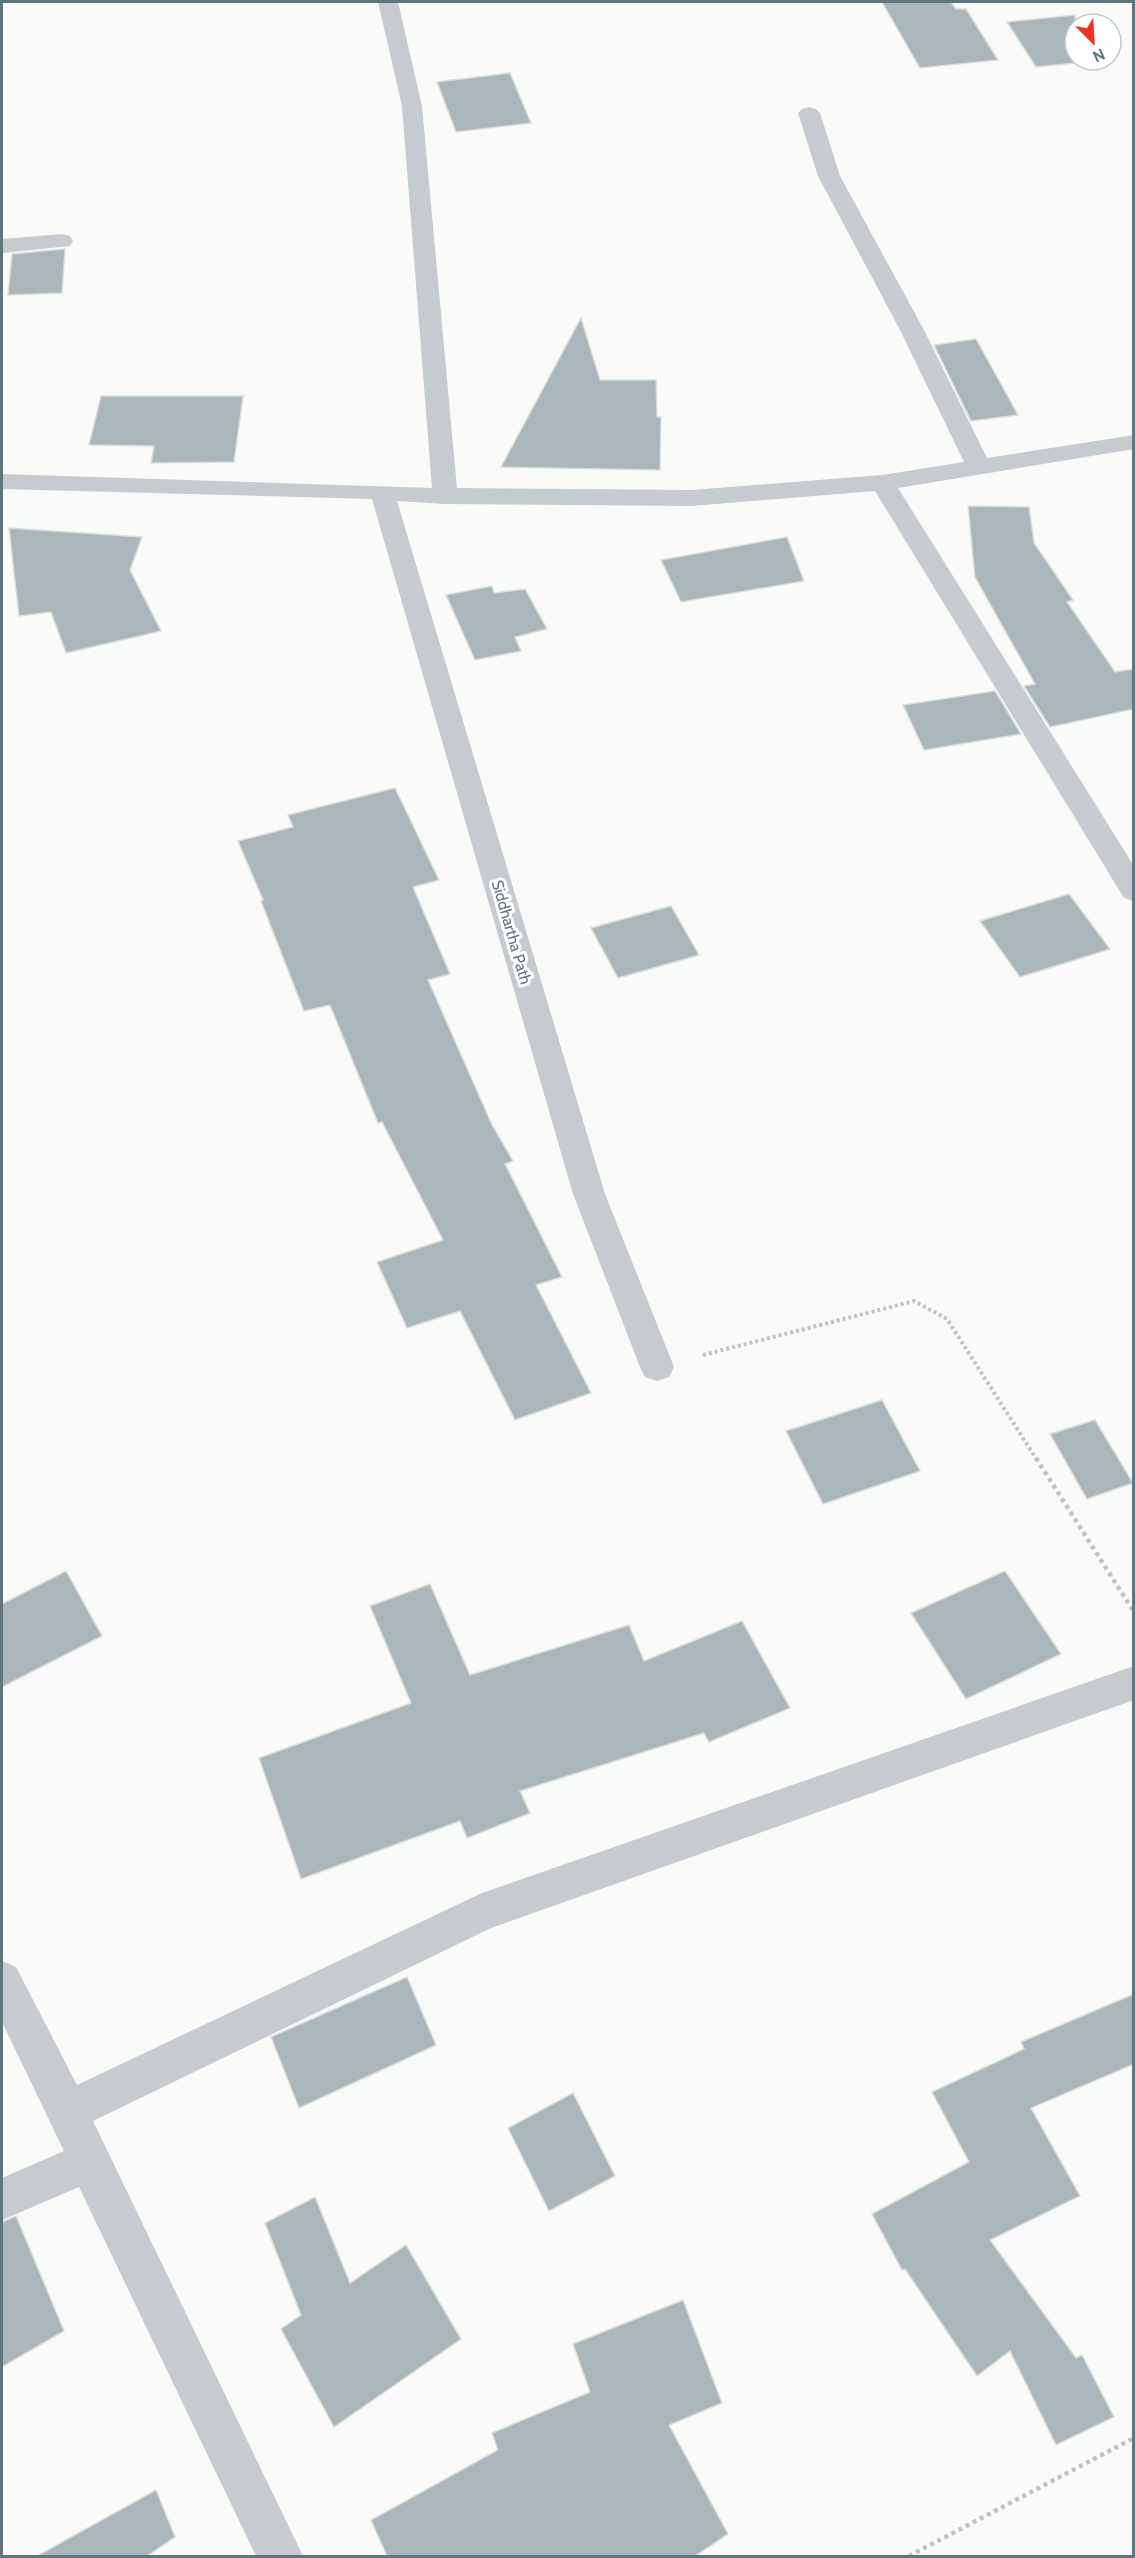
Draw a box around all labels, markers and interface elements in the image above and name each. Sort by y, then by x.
north arrow [1063,12,1123,72]
text: N [1090,44,1108,66]
street label: Siddhartha Path [488,878,535,987]

